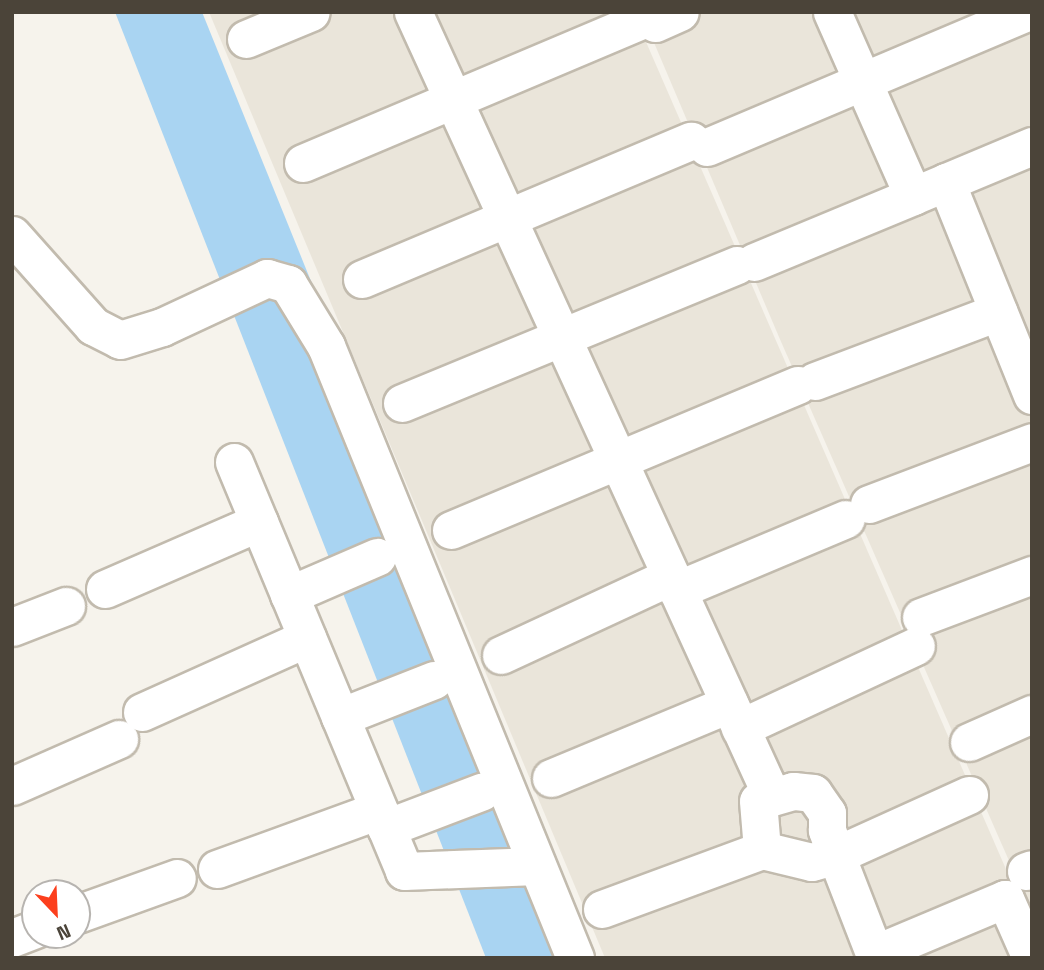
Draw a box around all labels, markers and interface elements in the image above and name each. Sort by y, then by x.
north arrow [21,879,91,949]
text: N [53,918,74,946]

